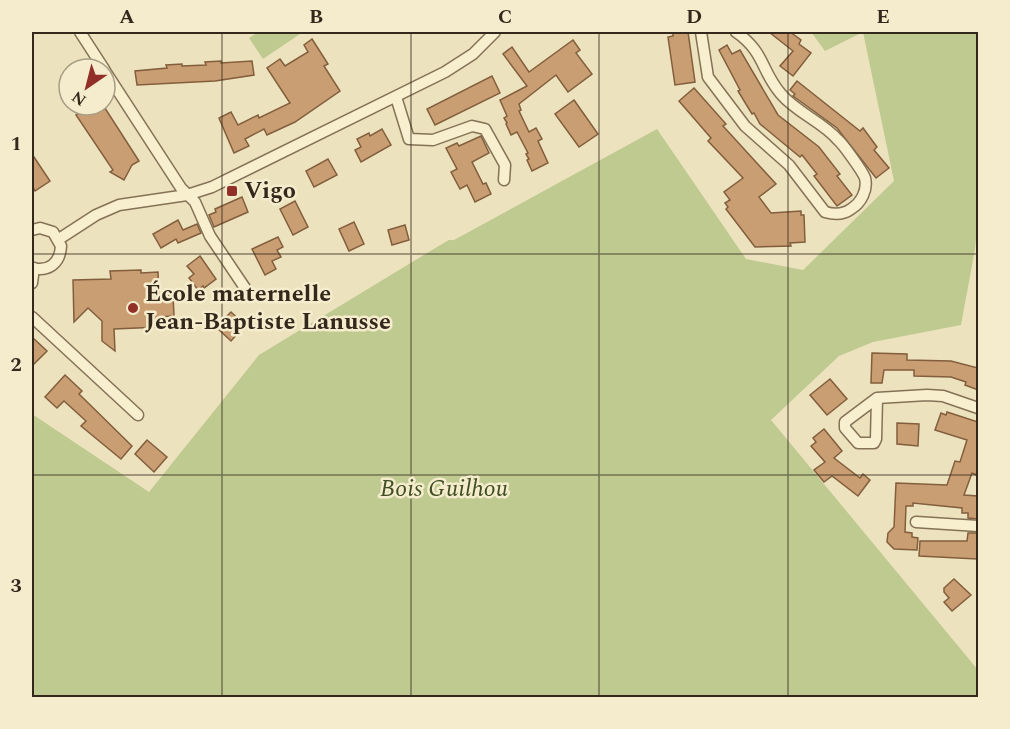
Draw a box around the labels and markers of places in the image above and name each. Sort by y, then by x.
place label: Vigo [244,173,296,209]
marker: Vigo [225,184,239,198]
place label: École maternelle Jean-Baptiste Lanusse [145,276,391,340]
marker: École maternelle Jean-Baptiste Lanusse [126,301,140,315]

